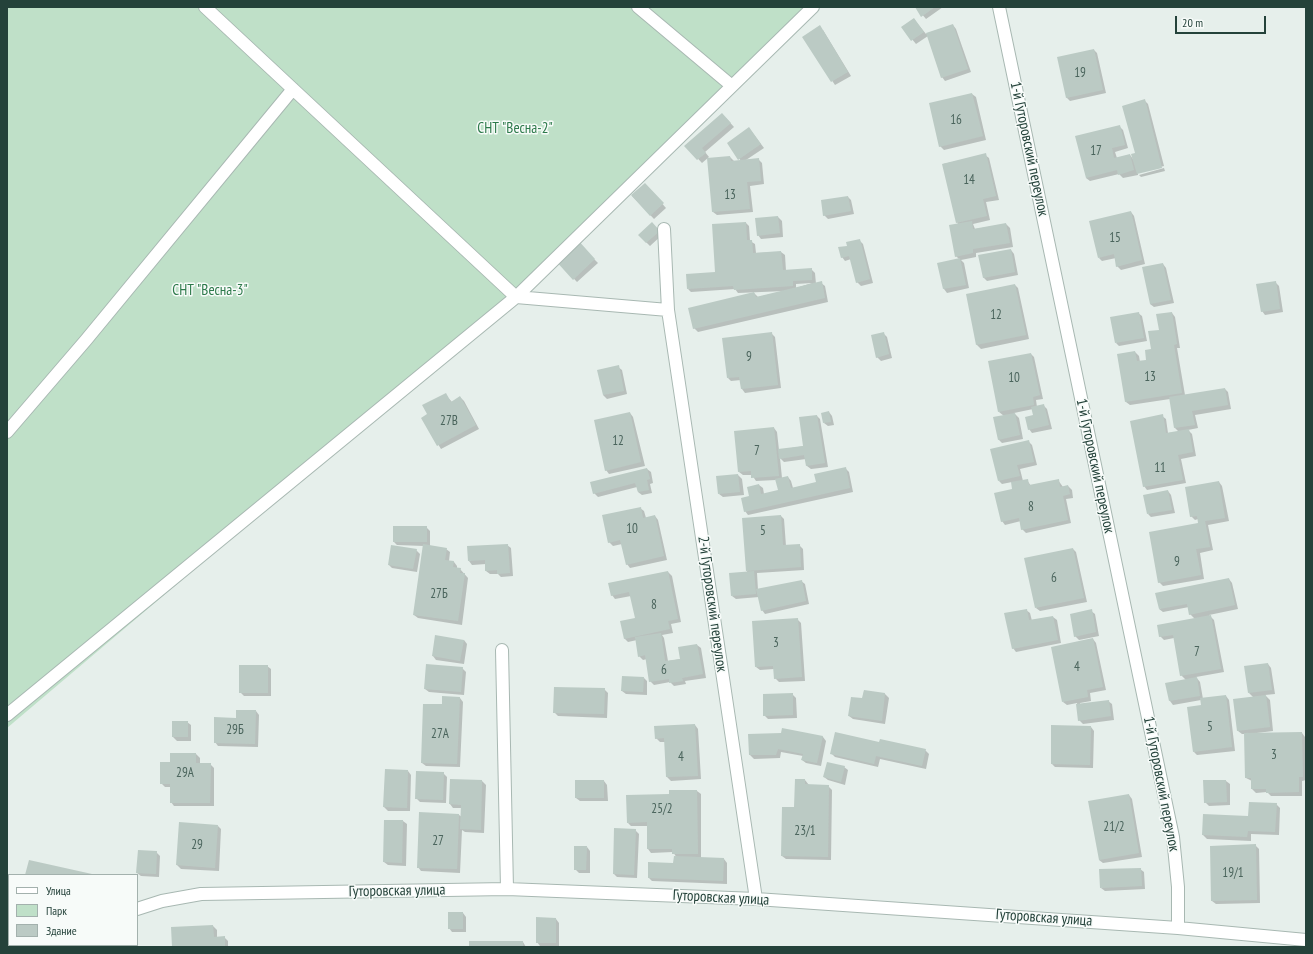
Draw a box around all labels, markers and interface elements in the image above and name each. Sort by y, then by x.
scale bar [1177,8,1268,34]
text: 20 m [1182,15,1203,30]
house number: 19 [1074,65,1086,81]
street label: 1-й Гуторовский переулок [1006,80,1052,218]
house number: 16 [950,112,962,128]
park label: СНТ "Весна-2" [477,120,553,138]
house number: 17 [1090,143,1102,159]
house number: 14 [963,172,975,188]
house number: 13 [724,187,736,203]
house number: 15 [1109,230,1121,246]
park label: СНТ "Весна-3" [172,282,248,300]
house number: 12 [990,307,1002,323]
house number: 9 [746,349,752,365]
house number: 13 [1144,369,1156,385]
house number: 10 [1008,370,1020,386]
street label: 1-й Гуторовский переулок [1072,397,1118,535]
house number: 27В [440,413,458,429]
house number: 12 [612,433,624,449]
house number: 7 [754,443,760,459]
house number: 11 [1154,460,1166,476]
house number: 8 [1028,499,1034,515]
house number: 10 [626,521,638,537]
house number: 5 [760,523,766,539]
street label: 2-й Гуторовский переулок [694,535,730,673]
house number: 9 [1174,554,1180,570]
house number: 6 [1051,570,1057,586]
house number: 27Б [430,586,448,602]
house number: 8 [651,597,657,613]
house number: 3 [773,635,779,651]
house number: 7 [1194,644,1200,660]
house number: 4 [1074,659,1080,675]
house number: 6 [661,662,667,678]
street label: 1-й Гуторовский переулок [1139,715,1183,853]
house number: 5 [1207,719,1213,735]
house number: 29Б [226,722,244,738]
house number: 27А [431,726,449,742]
house number: 3 [1271,747,1277,763]
house number: 4 [678,749,684,765]
house number: 29А [176,765,194,781]
house number: 25/2 [651,801,673,817]
house number: 21/2 [1103,819,1125,835]
house number: 23/1 [794,823,816,839]
house number: 27 [432,833,444,849]
house number: 29 [191,837,203,853]
house number: 19/1 [1222,865,1244,881]
legend [8,874,138,946]
street label: Гуторовская улица [348,881,446,901]
text: Улица [46,883,71,898]
street label: Гуторовская улица [672,886,770,910]
text: Парк [46,903,67,918]
street label: Гуторовская улица [995,906,1093,930]
text: Здание [46,923,77,938]

